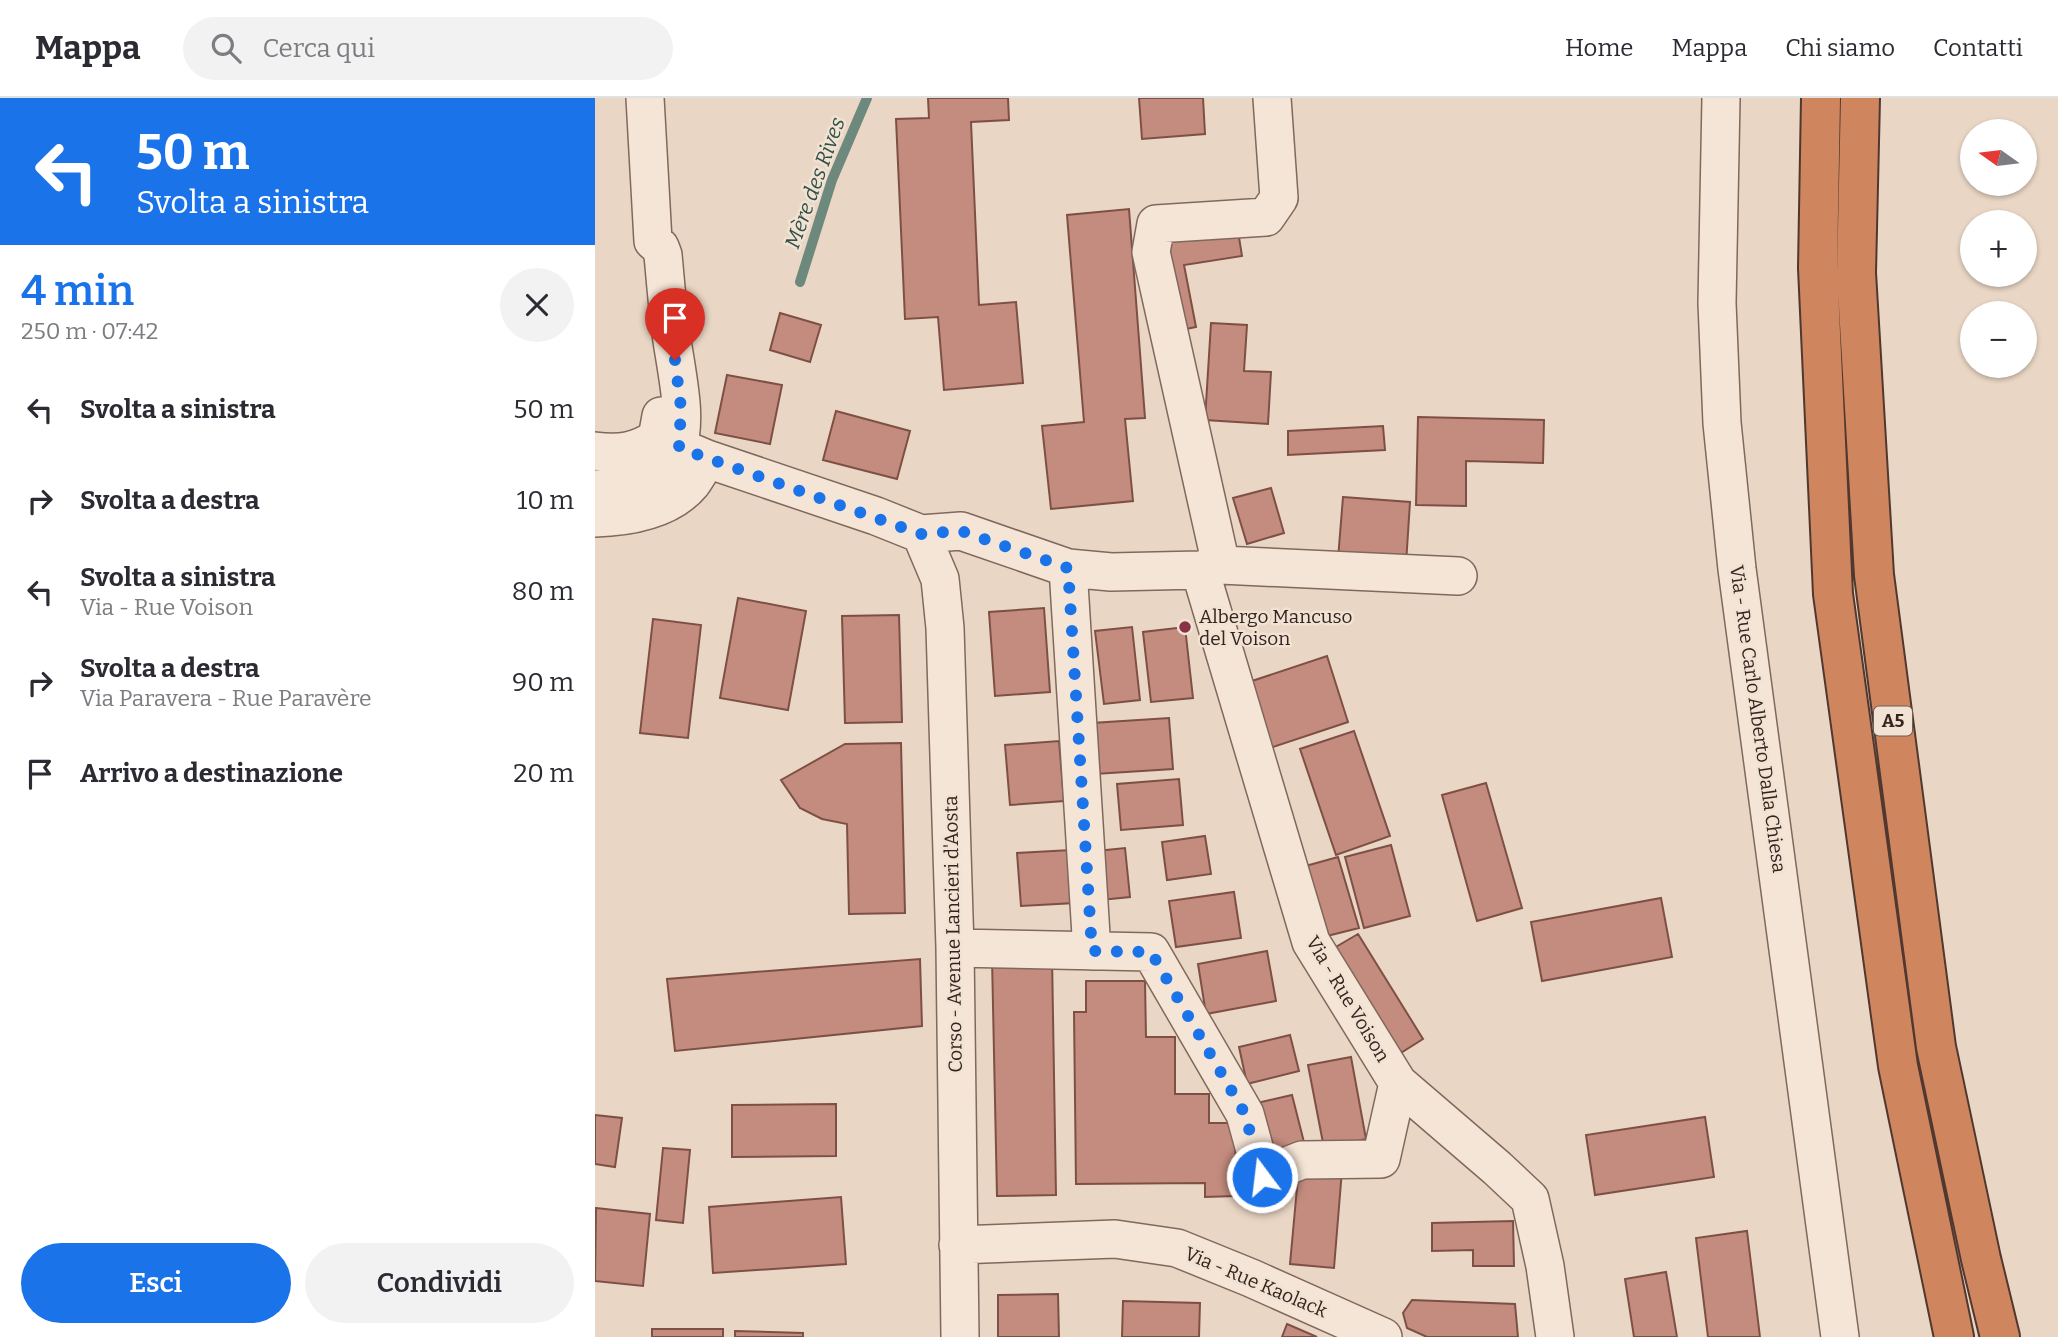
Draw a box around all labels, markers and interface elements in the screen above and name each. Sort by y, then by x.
search box [183,17,673,80]
text: Mappa [35,28,141,68]
icon: search [207,29,245,67]
text: Cerca qui [263,33,375,64]
text: Home [1565,34,1633,62]
text: Mappa [1671,34,1747,62]
text: Chi siamo [1785,34,1895,62]
text: Contatti [1933,34,2023,62]
water label: Mère des Rives [779,114,851,252]
north arrow [1960,119,2037,196]
map controls [1960,119,2037,378]
text: 50 m [136,123,249,182]
icon: left [21,126,112,217]
text: Svolta a sinistra [136,183,369,221]
button: + [1960,210,2037,287]
text: 4 min [21,266,134,316]
button: close [500,268,574,342]
pin [645,288,705,360]
icon: arrive [656,299,694,337]
button: − [1960,301,2037,378]
text: 250 m · 07:42 [21,317,158,345]
icon: left [21,391,59,429]
text: Svolta a sinistra [80,394,276,425]
text: 50 m [513,394,574,425]
icon: right [21,482,59,520]
text: Svolta a destra [80,485,259,516]
text: 10 m [517,485,574,516]
text: Svolta a sinistra [80,562,276,593]
street label: Via - Rue Carlo Alberto Dalla Chiesa [1725,564,1791,875]
icon: left [21,573,59,611]
text: 80 m [512,576,574,607]
text: Via - Rue Voison [80,593,253,621]
place label: Albergo Mancuso del Voison [1199,605,1353,650]
marker: Albergo Mancuso del Voison [1177,619,1193,635]
text: Svolta a destra [80,653,259,684]
icon: right [21,664,59,702]
text: 90 m [512,667,574,698]
text: Via Paravera - Rue Paravère [80,684,372,712]
road number: A5 [1874,706,1912,736]
icon: arrive [21,755,59,793]
text: Arrivo a destinazione [80,758,343,789]
text: 20 m [513,758,574,789]
street label: Corso - Avenue Lancieri d'Aosta [939,795,967,1073]
street label: Via - Rue Voison [1301,932,1395,1066]
position arrow [1225,1140,1299,1214]
street label: Via - Rue Kaolack [1181,1242,1331,1322]
button: Esci [21,1243,291,1323]
button: Condividi [305,1243,574,1323]

